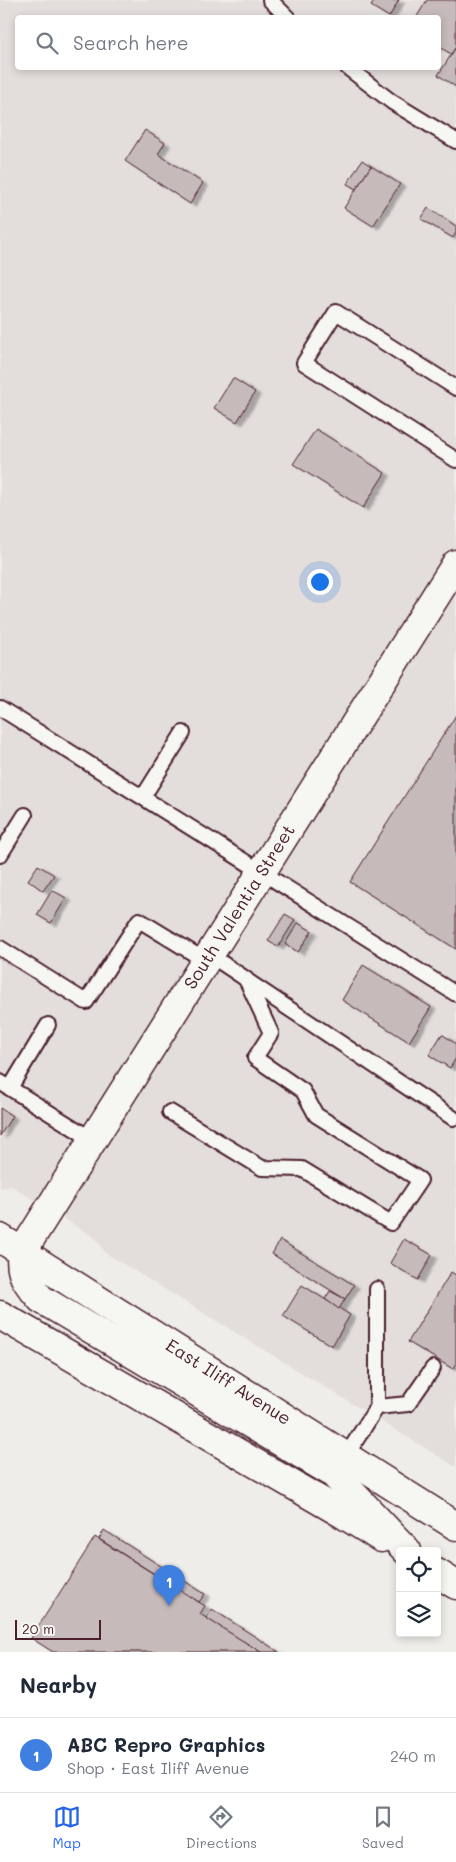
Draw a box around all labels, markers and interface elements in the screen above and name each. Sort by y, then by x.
search box [15,15,441,70]
icon: search [33,29,61,57]
text: Search here [73,30,189,55]
your location [307,569,333,595]
street label: South Valentia Street [178,819,300,993]
street label: East Iliff Avenue [162,1333,296,1430]
map controls [396,1547,441,1637]
button: locate [396,1547,441,1592]
pin: 1 [153,1565,185,1606]
button: layers [396,1592,441,1637]
scale bar [15,1617,101,1640]
text: 20 m [22,1619,54,1638]
text: Nearby [20,1671,97,1698]
text: ABC Repro Graphics [67,1732,265,1757]
text: 1 [32,1745,40,1766]
text: 240 m [390,1745,436,1766]
text: Shop · East Iliff Avenue [67,1757,250,1778]
tab: Map [52,1803,81,1852]
tab: Directions [186,1803,257,1852]
tab: Saved [362,1803,404,1852]

